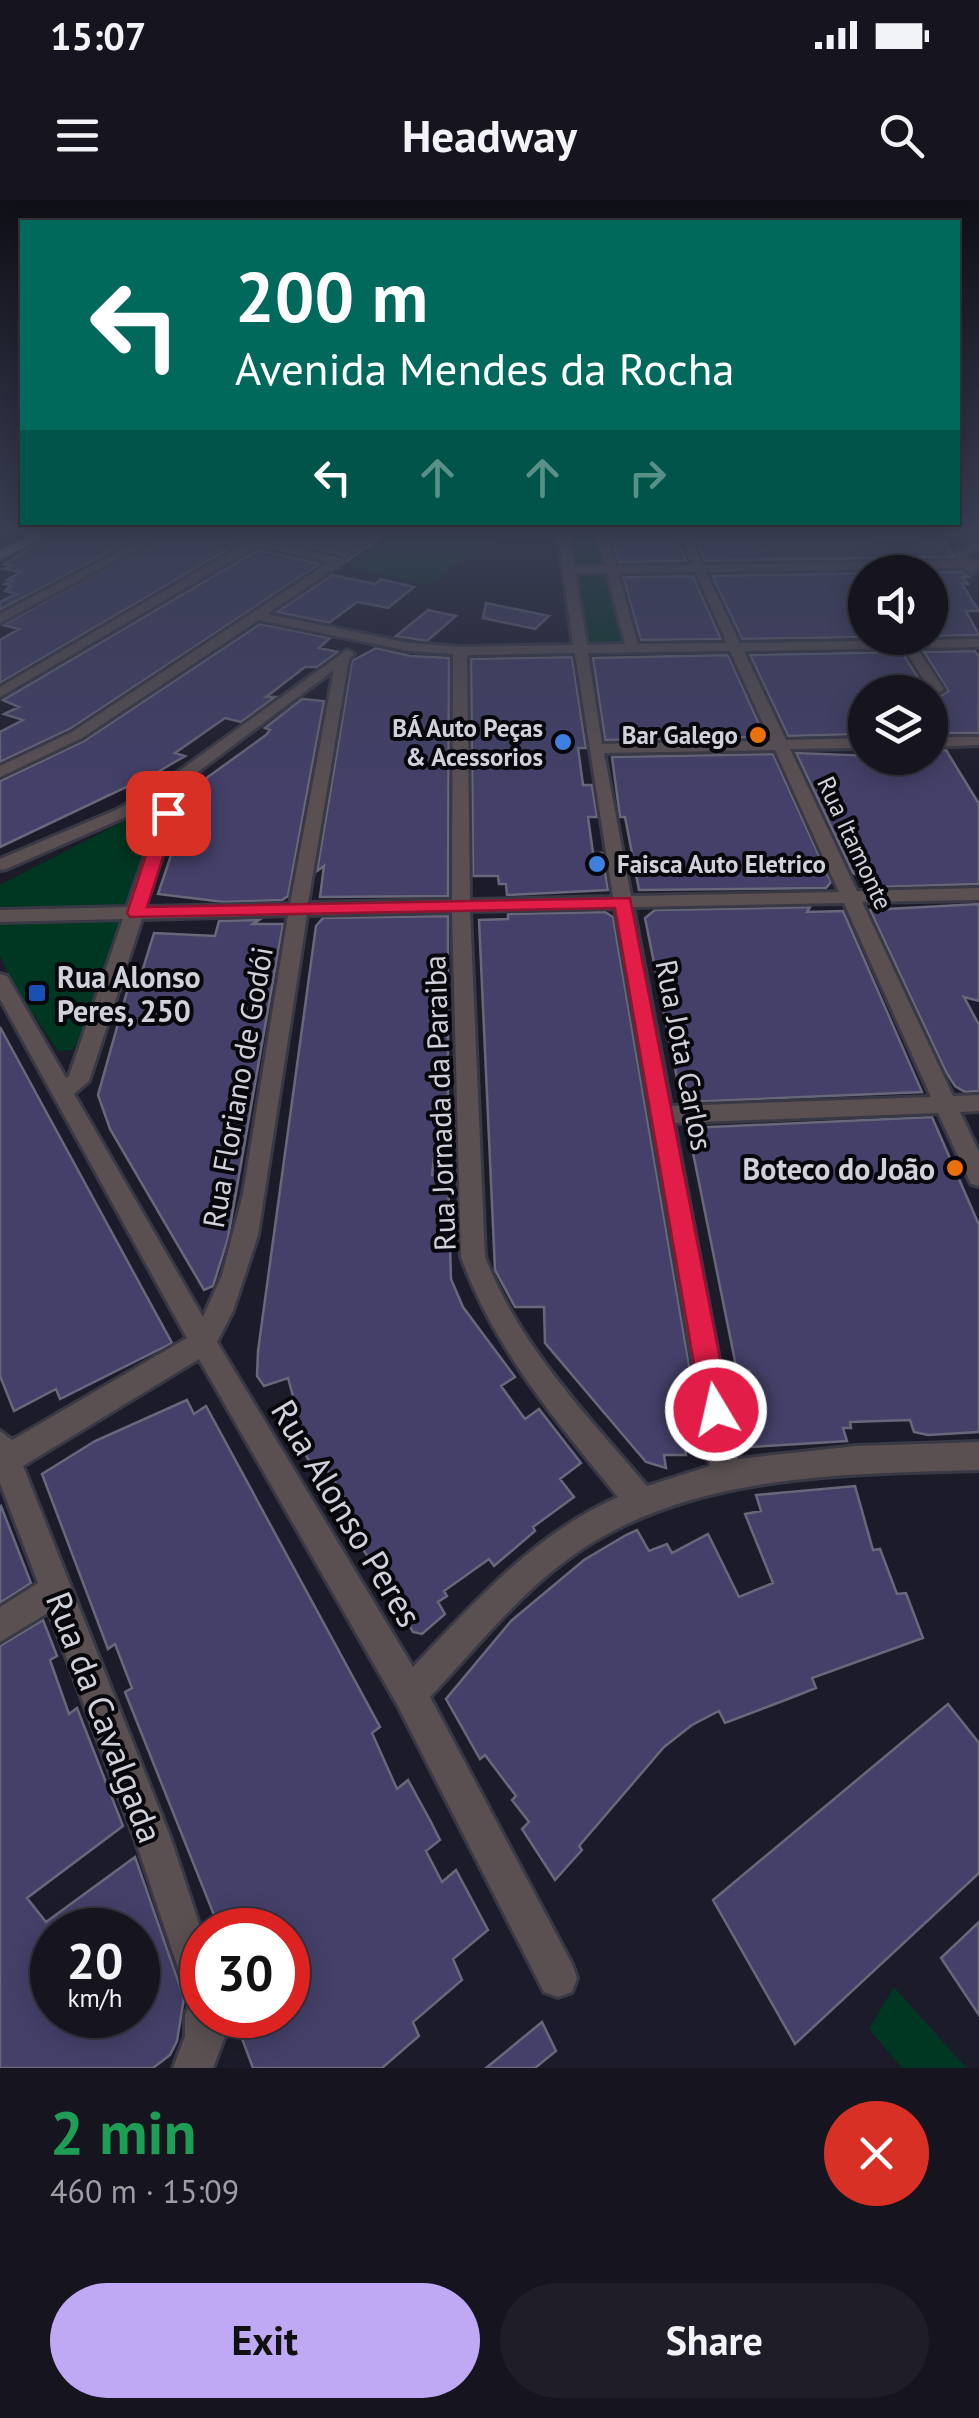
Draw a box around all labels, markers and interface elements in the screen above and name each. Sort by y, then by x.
text: 15:07 [50,11,146,60]
text: Headway [402,106,577,164]
icon: menu [50,108,105,163]
icon: search [874,108,929,163]
text: 200 m [235,251,428,341]
icon: left [70,260,200,390]
text: Avenida Mendes da Rocha [235,339,735,397]
icon: left [305,450,360,505]
icon: ahead [410,450,465,505]
icon: ahead [515,450,570,505]
icon: right [620,450,675,505]
map controls [848,555,948,775]
button: sound [848,555,948,655]
button: layers [848,675,948,775]
place label: BÁ Auto Peças & Acessorios [392,712,543,773]
place label: Bar Galego [622,719,738,751]
marker: Bar Galego [747,724,769,746]
marker: BÁ Auto Peças & Acessorios [552,731,574,753]
pin [126,771,211,856]
street label: Rua Itamonte [810,771,900,915]
icon: arrive [141,786,196,841]
place label: Faisca Auto Eletrico [617,848,826,880]
marker: Faisca Auto Eletrico [586,853,608,875]
street label: Rua Floriano de Godói [193,943,281,1231]
street label: Rua Jornada da Paraiba [414,955,464,1251]
street label: Rua Jota Carlos [647,956,723,1154]
place label: Rua Alonso Peres, 250 [57,957,201,1030]
marker: Rua Alonso Peres, 250 [26,982,48,1004]
place label: Boteco do João [743,1149,935,1188]
marker: Boteco do João [944,1157,966,1179]
position arrow [664,1358,768,1462]
street label: Rua Alonso Peres [261,1391,433,1635]
street label: Rua da Cavalgada [36,1585,174,1849]
speed limit sign: 30 [180,1908,310,2038]
text: 20 [67,1928,123,1993]
text: km/h [68,1982,122,2014]
text: 2 min [50,2093,196,2171]
button: close [824,2101,929,2206]
text: 460 m · 15:09 [50,2170,239,2212]
button: Exit [50,2283,480,2398]
button: Share [500,2283,929,2398]

